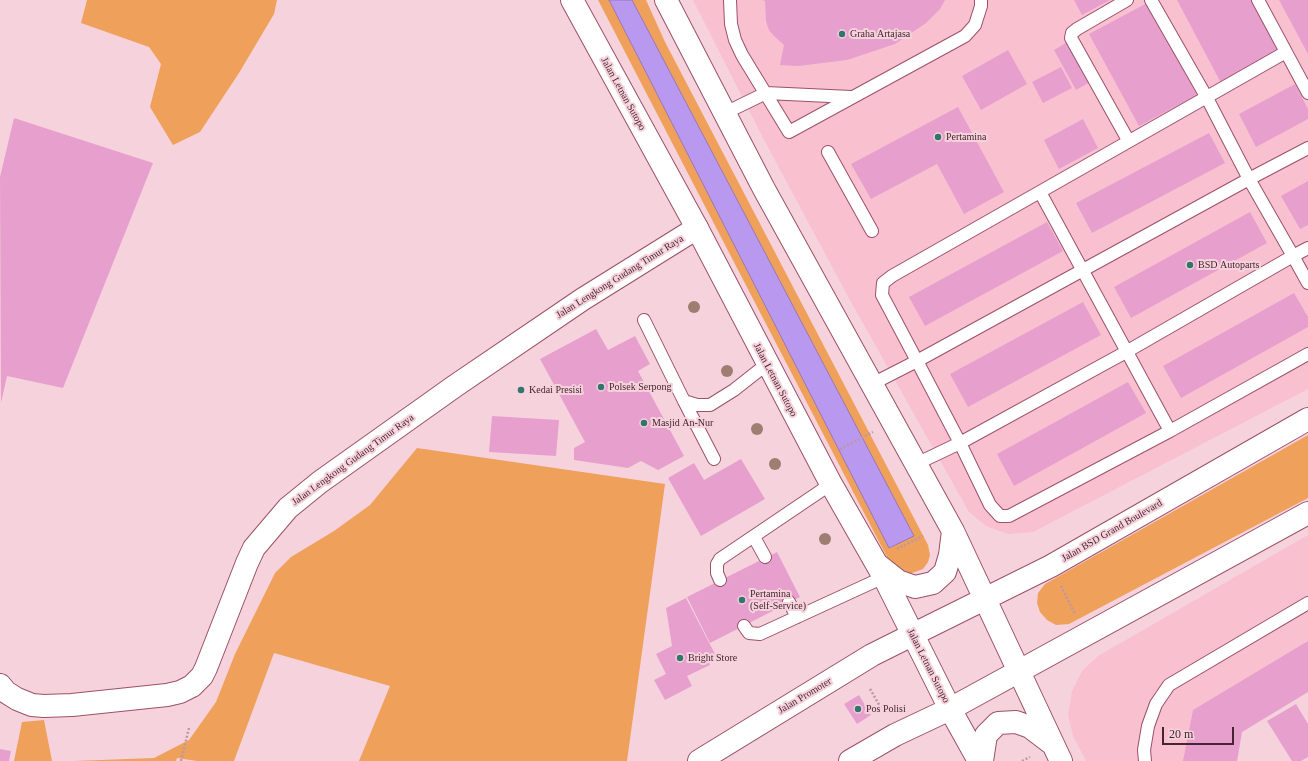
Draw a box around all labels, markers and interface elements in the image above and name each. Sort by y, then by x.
place label: Graha Artajasa [850,28,910,40]
marker: Graha Artajasa [837,29,847,39]
street label: Jalan Letnan Sutopo [598,55,648,133]
place label: Pertamina [946,131,987,143]
marker: Pertamina [933,132,943,142]
street label: Jalan Lengkong Gudang Timur Raya [554,233,686,321]
place label: BSD Autoparts [1198,259,1259,271]
marker: BSD Autoparts [1185,260,1195,270]
street label: Jalan Letnan Sutopo [751,341,799,419]
place label: Polsek Serpong [609,381,672,393]
marker: Polsek Serpong [596,382,606,392]
place label: Kedai Presisi [529,384,582,396]
marker: Kedai Presisi [516,385,526,395]
street label: Jalan Lengkong Gudang Timur Raya [290,412,416,508]
place label: Masjid An-Nur [652,417,713,429]
marker: Masjid An-Nur [639,418,649,428]
street label: Jalan BSD Grand Boulevard [1060,497,1164,565]
place label: Pertamina (Self-Service) [750,588,806,612]
marker: Pertamina (Self-Service) [737,595,747,605]
street label: Jalan Letnan Sutopo [904,627,952,705]
place label: Bright Store [688,652,737,664]
marker: Bright Store [675,653,685,663]
street label: Jalan Promoter [776,675,834,717]
place label: Pos Polisi [866,703,906,715]
marker: Pos Polisi [853,704,863,714]
scale bar [1164,719,1236,745]
text: 20 m [1169,727,1193,741]

